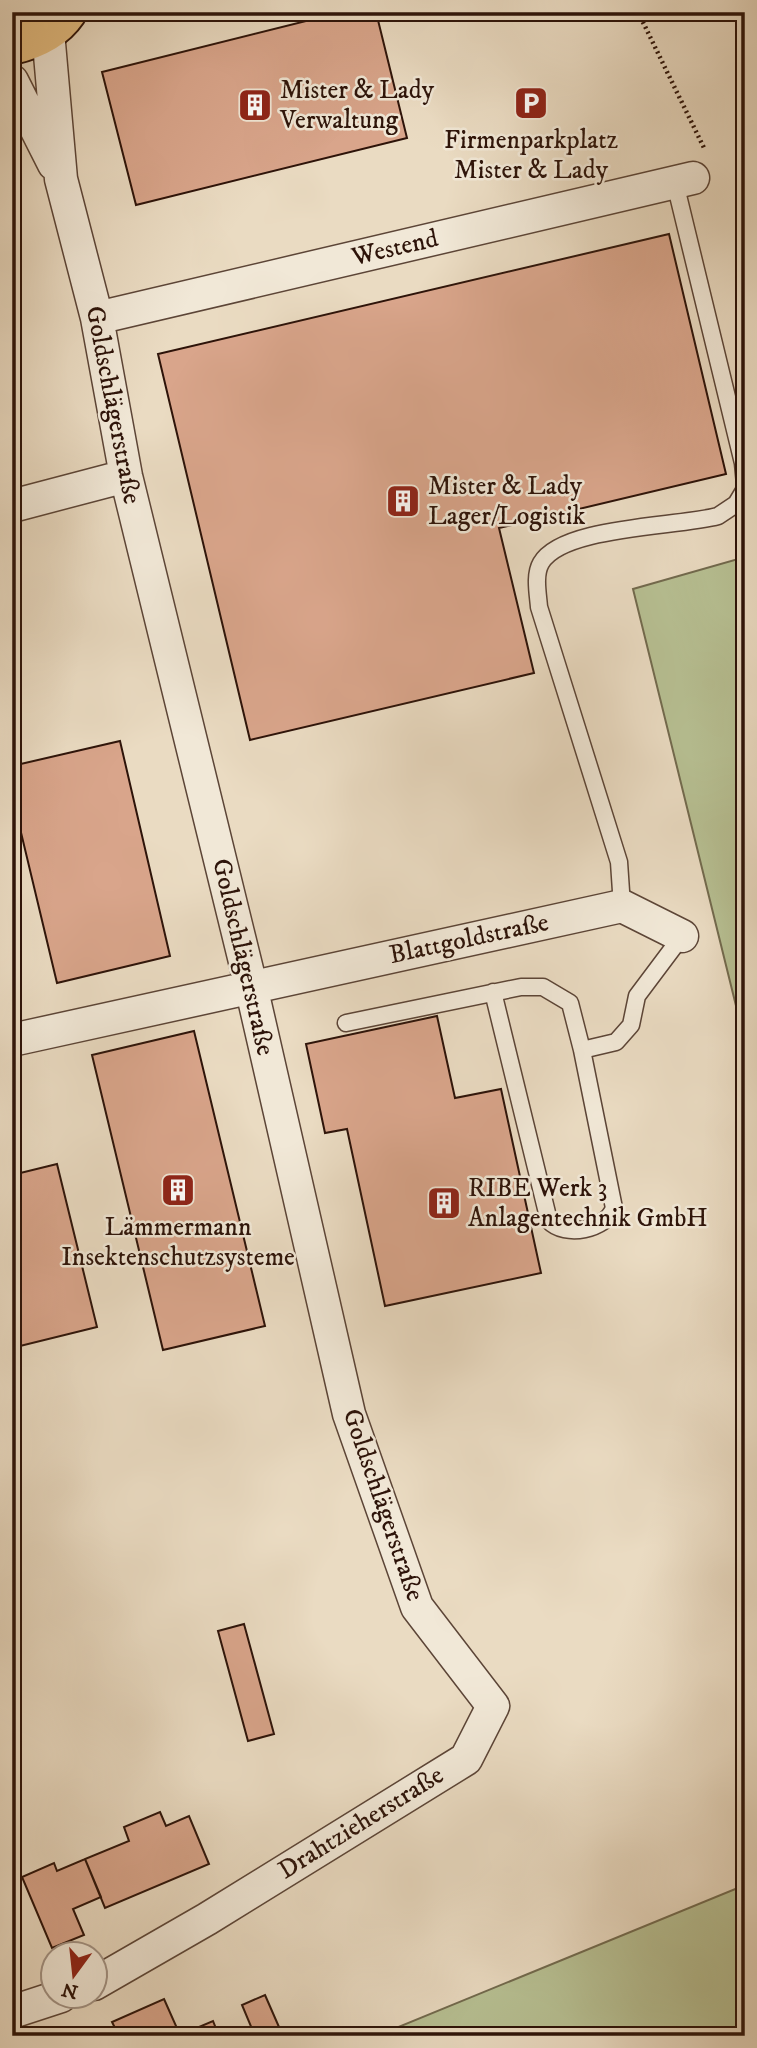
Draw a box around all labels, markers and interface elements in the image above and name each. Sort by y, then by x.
place label: Mister & Lady Verwaltung [279,74,435,137]
parking icon: Firmenparkplatz Mister & Lady [512,84,550,122]
building icon: Mister & Lady Verwaltung [236,86,274,124]
place label: Firmenparkplatz Mister & Lady [444,124,618,187]
street label: Westend [348,222,441,274]
street label: Goldschlägerstraße [78,303,148,507]
place label: Mister & Lady Lager/Logistik [428,470,585,533]
building icon: Mister & Lady Lager/Logistik [384,482,422,520]
street label: Goldschlägerstraße [204,855,282,1059]
street label: Blattgoldstraße [386,906,552,972]
building icon: Lämmermann Insektenschutzsysteme [159,1171,197,1209]
place label: RIBE Werk 3 Anlagentechnik GmbH [468,1172,708,1235]
building icon: RIBE Werk 3 Anlagentechnik GmbH [425,1184,463,1222]
place label: Lämmermann Insektenschutzsysteme [61,1211,295,1274]
street label: Goldschlägerstraße [335,1405,431,1605]
street label: Drahtzieherstraße [272,1759,450,1887]
north arrow [38,1940,108,2010]
text: N [59,1977,81,2003]

